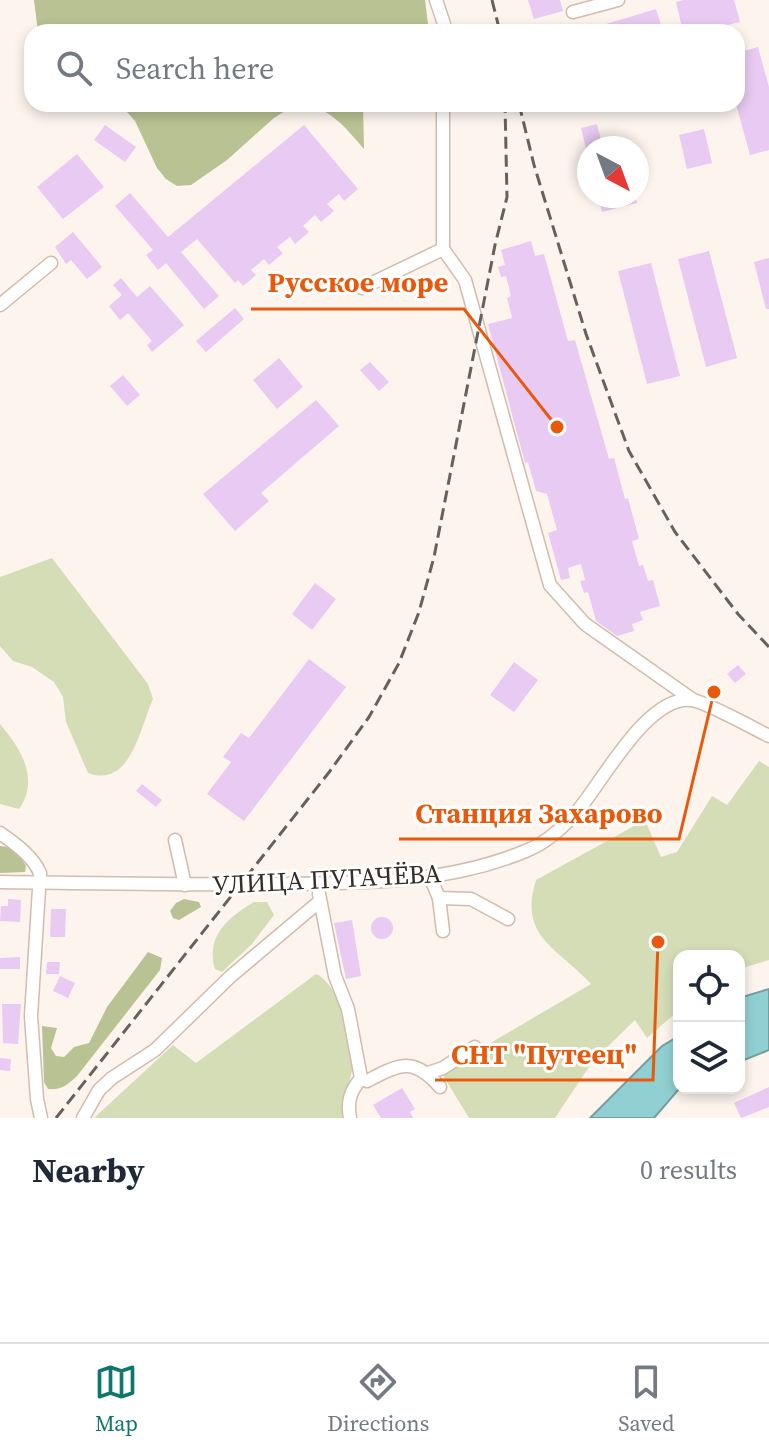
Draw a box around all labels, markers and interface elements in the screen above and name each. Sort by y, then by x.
search box [24,24,745,112]
icon: search [52,46,96,90]
text: Search here [116,48,274,89]
north arrow [577,136,649,208]
callout: Русское море [251,257,464,309]
text: Русское море [268,263,448,301]
callout: Станция Захарово [399,787,679,839]
text: Станция Захарово [415,794,663,832]
street label: УЛИЦА ПУГАЧЁВА [212,855,442,903]
map controls [673,950,745,1094]
button: locate [673,950,745,1022]
button: layers [673,1022,745,1094]
callout: СНТ "Путеец" [435,1028,653,1080]
text: СНТ "Путеец" [451,1035,637,1073]
text: Nearby [32,1147,145,1193]
text: 0 results [640,1152,737,1188]
tab: Map [94,1360,138,1438]
tab: Directions [327,1360,429,1438]
tab: Saved [618,1360,675,1438]

